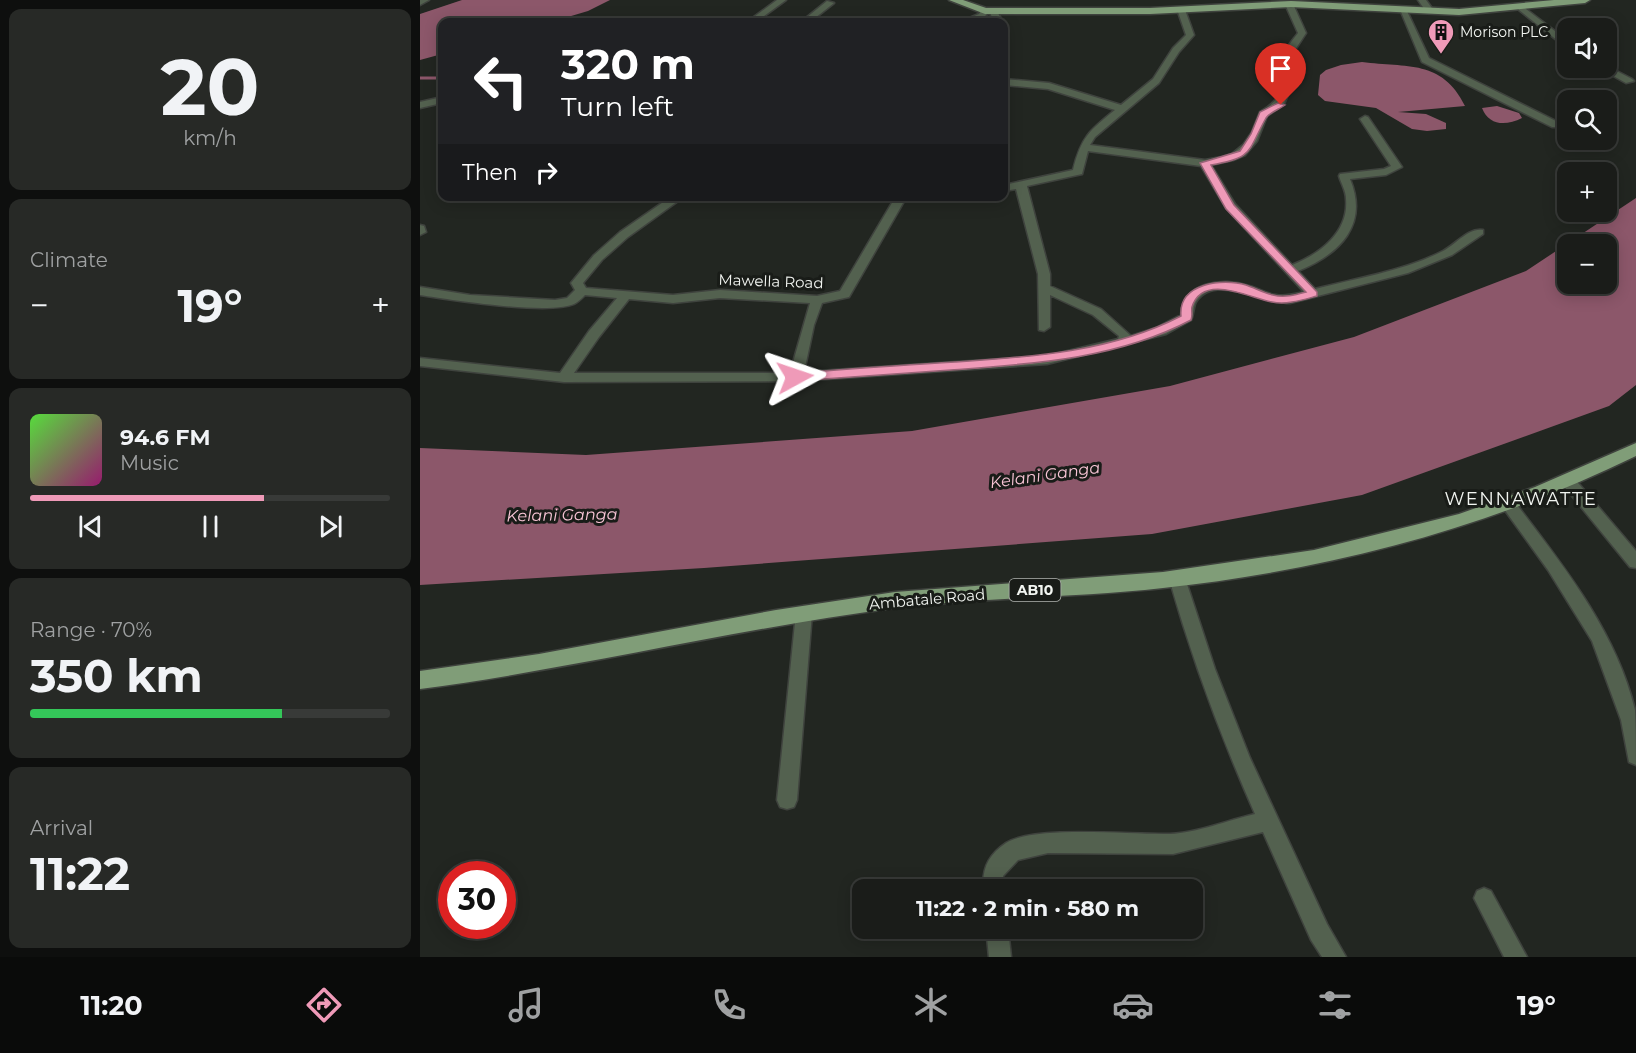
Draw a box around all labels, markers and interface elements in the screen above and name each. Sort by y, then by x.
building icon: Morison PLC [1426,17,1456,55]
map controls [1557,18,1617,294]
button: sound [1557,18,1617,78]
place label: Morison PLC [1460,23,1548,41]
text: 320 m [561,38,695,90]
text: 20 [161,39,259,135]
icon: left [462,42,540,120]
pin [1255,43,1306,105]
icon: arrive [1264,52,1297,85]
text: Turn left [561,90,674,123]
button: search [1557,90,1617,150]
text: km/h [183,126,237,150]
icon: right [530,156,563,189]
text: Then [462,159,518,186]
button: + [1557,162,1617,222]
button: − [1557,234,1617,294]
text: Climate [30,248,108,272]
street label: Mawella Road [718,270,824,292]
text: 19° [177,278,243,333]
text: − [30,285,49,325]
text: + [371,285,390,325]
position arrow [763,345,827,409]
text: 94.6 FM [120,424,210,451]
text: Music [120,451,179,475]
water label: Kelani Ganga [989,458,1101,492]
district label: WENNAWATTE [1445,488,1597,510]
water label: Kelani Ganga [506,505,618,525]
icon: previous [74,510,107,543]
icon: pause [194,510,227,543]
icon: next [314,510,347,543]
road number: AB10 [1010,579,1060,601]
street label: Ambatale Road [868,584,986,614]
text: Range · 70% [30,618,152,642]
text: 350 km [30,648,203,703]
text: Arrival [30,816,93,840]
text: 11:22 [30,846,130,901]
speed limit sign: 30 [438,861,516,939]
text: 11:22 · 2 min · 580 m [916,895,1139,922]
icon: directions [303,984,345,1026]
icon: music [505,984,547,1026]
icon: phone [708,984,750,1026]
icon: climate [910,984,952,1026]
icon: car [1112,984,1154,1026]
icon: filters [1314,984,1356,1026]
text: 11:20 [80,989,143,1022]
text: 19° [1517,989,1556,1022]

